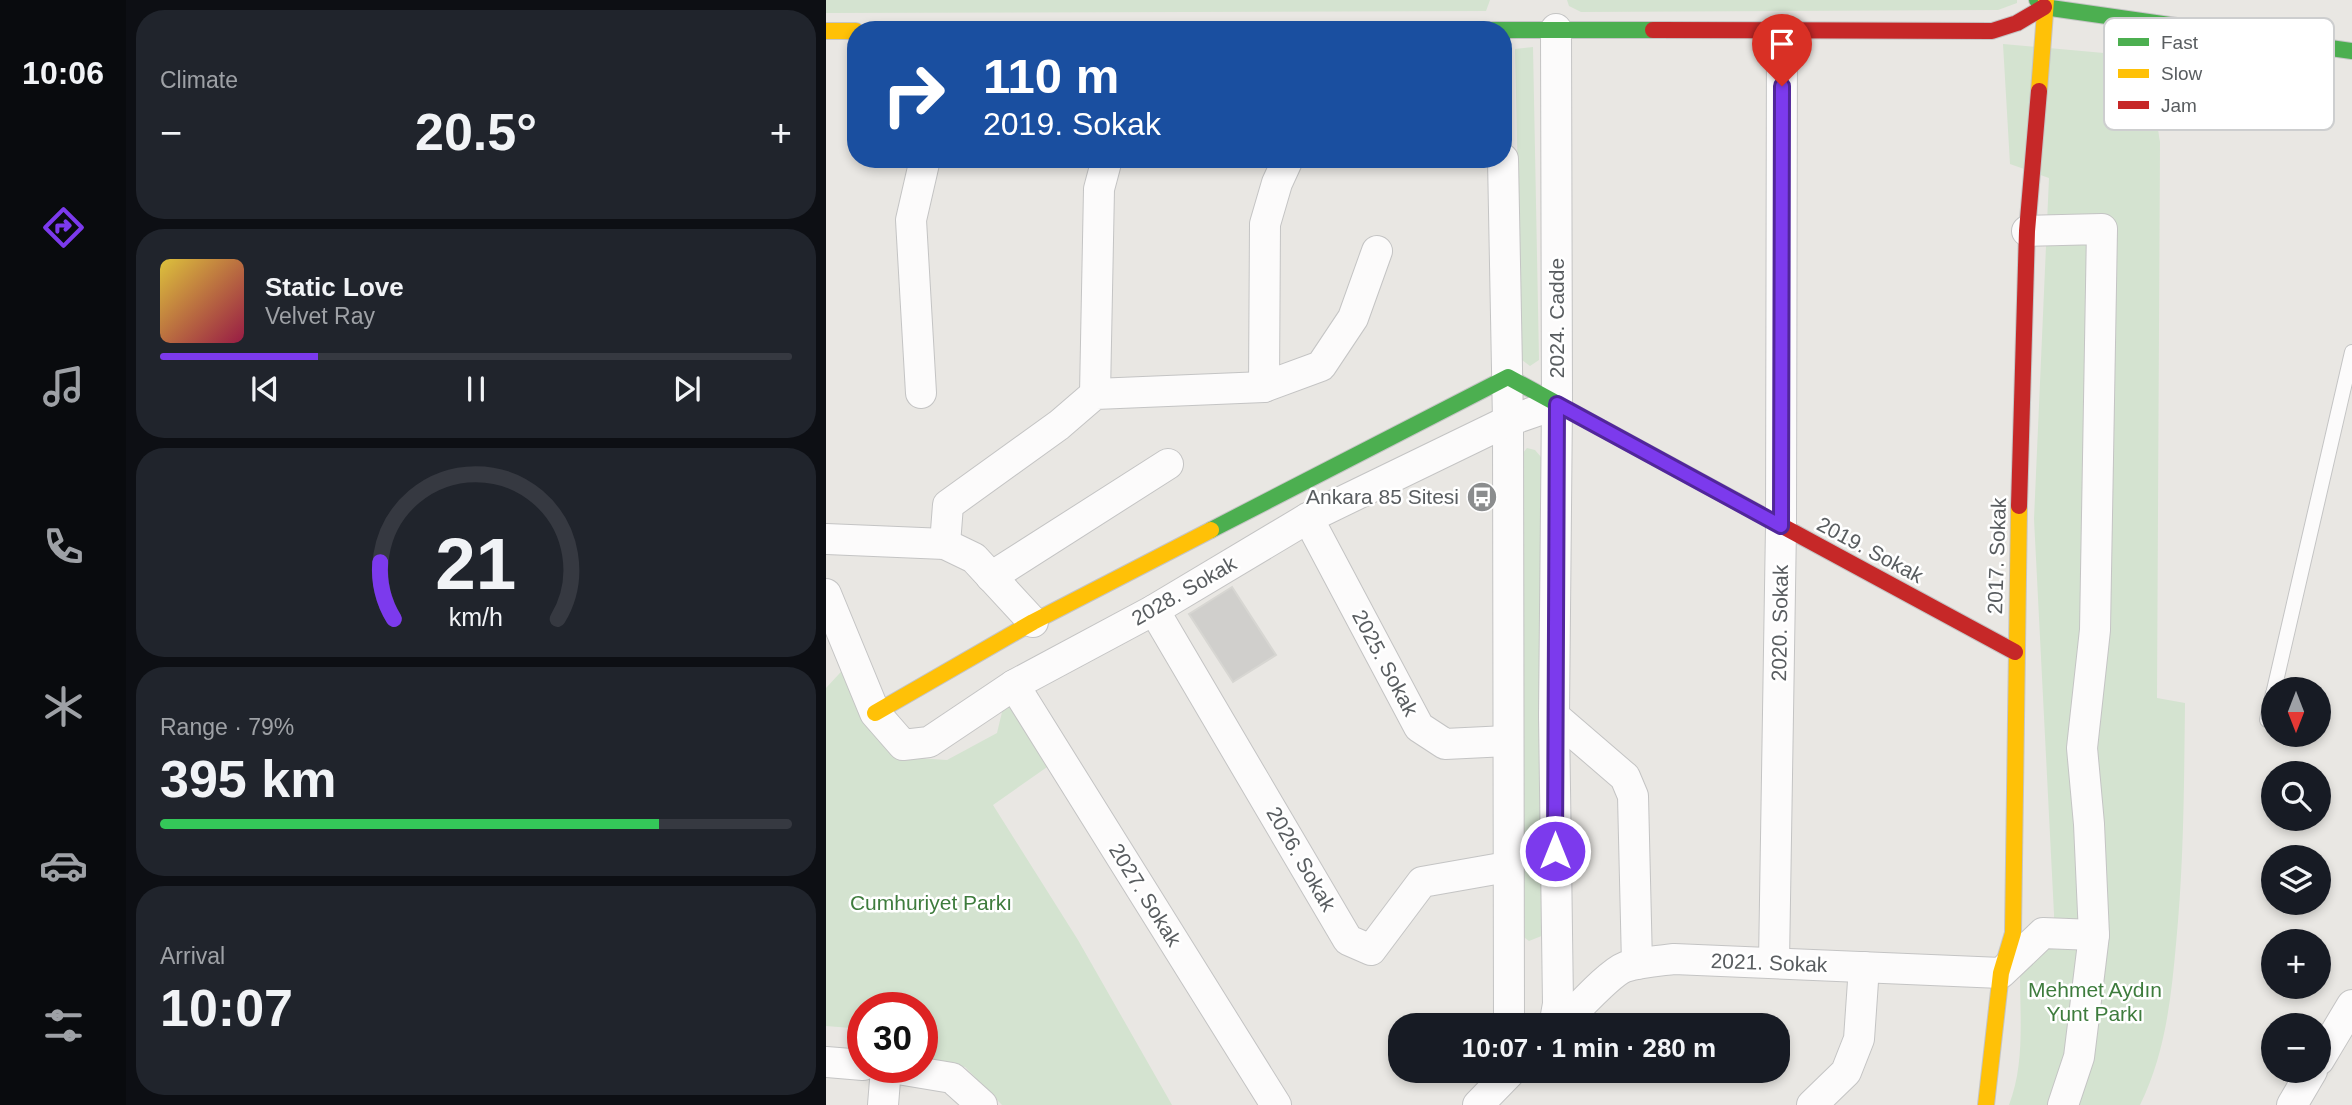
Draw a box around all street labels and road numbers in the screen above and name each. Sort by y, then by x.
street label: 2024. Cadde [1545,258,1568,378]
street label: 2017. Sokak [1983,497,2010,615]
street label: 2019. Sokak [1813,512,1928,587]
street label: 2028. Sokak [1127,551,1240,630]
street label: 2020. Sokak [1767,564,1792,682]
street label: 2025. Sokak [1348,606,1423,720]
street label: 2026. Sokak [1262,802,1341,915]
street label: 2027. Sokak [1105,839,1186,951]
street label: 2021. Sokak [1710,949,1828,976]

